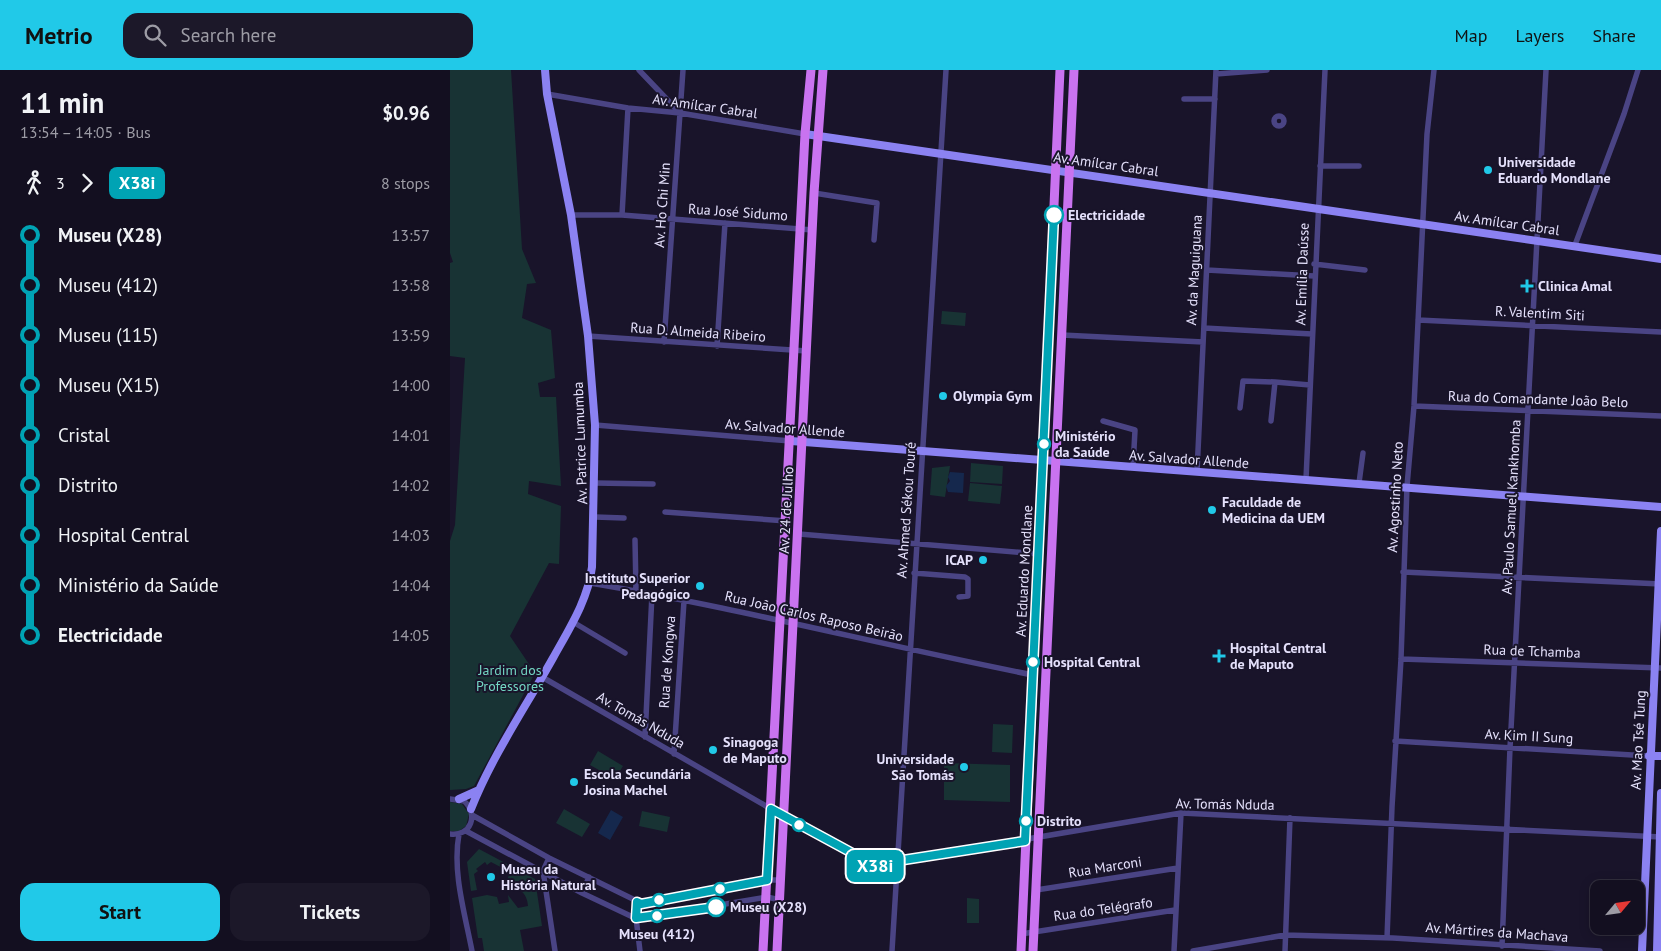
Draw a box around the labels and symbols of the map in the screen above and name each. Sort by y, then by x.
street label: Av. Amílcar Cabral [651,90,759,122]
street label: Av. Amílcar Cabral [1052,148,1160,180]
place label: Universidade Eduardo Mondlane [1498,153,1611,187]
street label: Av. Ho Chi Min [650,162,674,248]
marker: Universidade Eduardo Mondlane [1482,164,1494,176]
street label: Rua José Sidumo [688,200,788,224]
marker: Electricidade [1044,205,1064,225]
place label: Electricidade [1068,206,1145,224]
street label: Av. Amílcar Cabral [1453,207,1561,239]
street label: Av. da Maguiguana [1182,214,1206,326]
street label: Av. Emília Daússe [1291,222,1313,326]
place label: Clinica Amal [1538,277,1613,295]
marker: Clinica Amal [1520,279,1534,293]
street label: R. Valentim Siti [1495,302,1585,324]
street label: Rua D. Almeida Ribeiro [630,318,766,346]
street label: Av. Patrice Lumumba [569,381,591,505]
place label: Olympia Gym [953,387,1033,405]
street label: Rua do Comandante João Belo [1448,387,1628,411]
marker: Olympia Gym [937,390,949,402]
street label: Av. Salvador Allende [724,415,846,441]
street label: Av. Paulo Samuel Kankhomba [1497,419,1525,595]
place label: Ministério da Saúde [1055,427,1116,461]
marker: Ministério da Saúde [1037,437,1051,451]
street label: Av. Ahmed Sékou Touré [892,441,920,579]
street label: Av. Agostinho Neto [1383,441,1407,553]
street label: Av. Salvador Allende [1128,446,1250,472]
street label: Av. 24 de Julho [775,466,797,554]
place label: Faculdade de Medicina da UEM [1222,493,1325,527]
marker: Faculdade de Medicina da UEM [1206,504,1218,516]
street label: Av. Eduardo Mondlane [1012,505,1036,637]
place label: ICAP [945,551,973,569]
marker: ICAP [977,554,989,566]
place label: Instituto Superior Pedagógico [585,569,690,603]
marker: Instituto Superior Pedagógico [694,580,706,592]
street label: Rua João Carlos Raposo Beirão [723,587,905,645]
street label: Rua de Kongwa [655,615,679,709]
place label: Hospital Central de Maputo [1230,639,1327,673]
street label: Rua de Tchamba [1483,640,1581,662]
marker: Hospital Central de Maputo [1212,649,1226,663]
place label: Hospital Central [1044,653,1141,671]
marker: Hospital Central [1026,655,1040,669]
park label: Jardim dos Professores [476,661,544,695]
street label: Av. Tomás Nduda [594,687,688,753]
street label: Av. Mao Tsé Tung [1626,690,1650,790]
street label: Av. Kim II Sung [1484,725,1574,747]
place label: Sinagoga de Maputo [723,733,787,767]
marker: Sinagoga de Maputo [707,744,719,756]
place label: Universidade São Tomás [876,750,954,784]
marker: Universidade São Tomás [958,761,970,773]
place label: Escola Secundária Josina Machel [583,765,691,799]
marker: Escola Secundária Josina Machel [568,776,580,788]
street label: Av. Tomás Nduda [1175,794,1275,814]
place label: Distrito [1037,812,1082,830]
marker: Distrito [1019,814,1033,828]
unlabelled marker [792,818,806,832]
line badge: X38i [840,850,910,882]
street label: Rua Marconi [1067,852,1143,882]
place label: Museu da História Natural [501,860,597,894]
marker: Museu da História Natural [485,871,497,883]
north arrow [1590,880,1645,935]
unlabelled marker [713,882,727,896]
unlabelled marker [652,893,666,907]
street label: Rua do Telégrafo [1052,893,1154,925]
marker: Museu (X28) [706,897,726,917]
place label: Museu (X28) [730,898,807,916]
marker: Museu (412) [650,909,664,923]
street label: Av. Mártires da Machava [1425,918,1569,946]
place label: Museu (412) [619,925,695,943]

